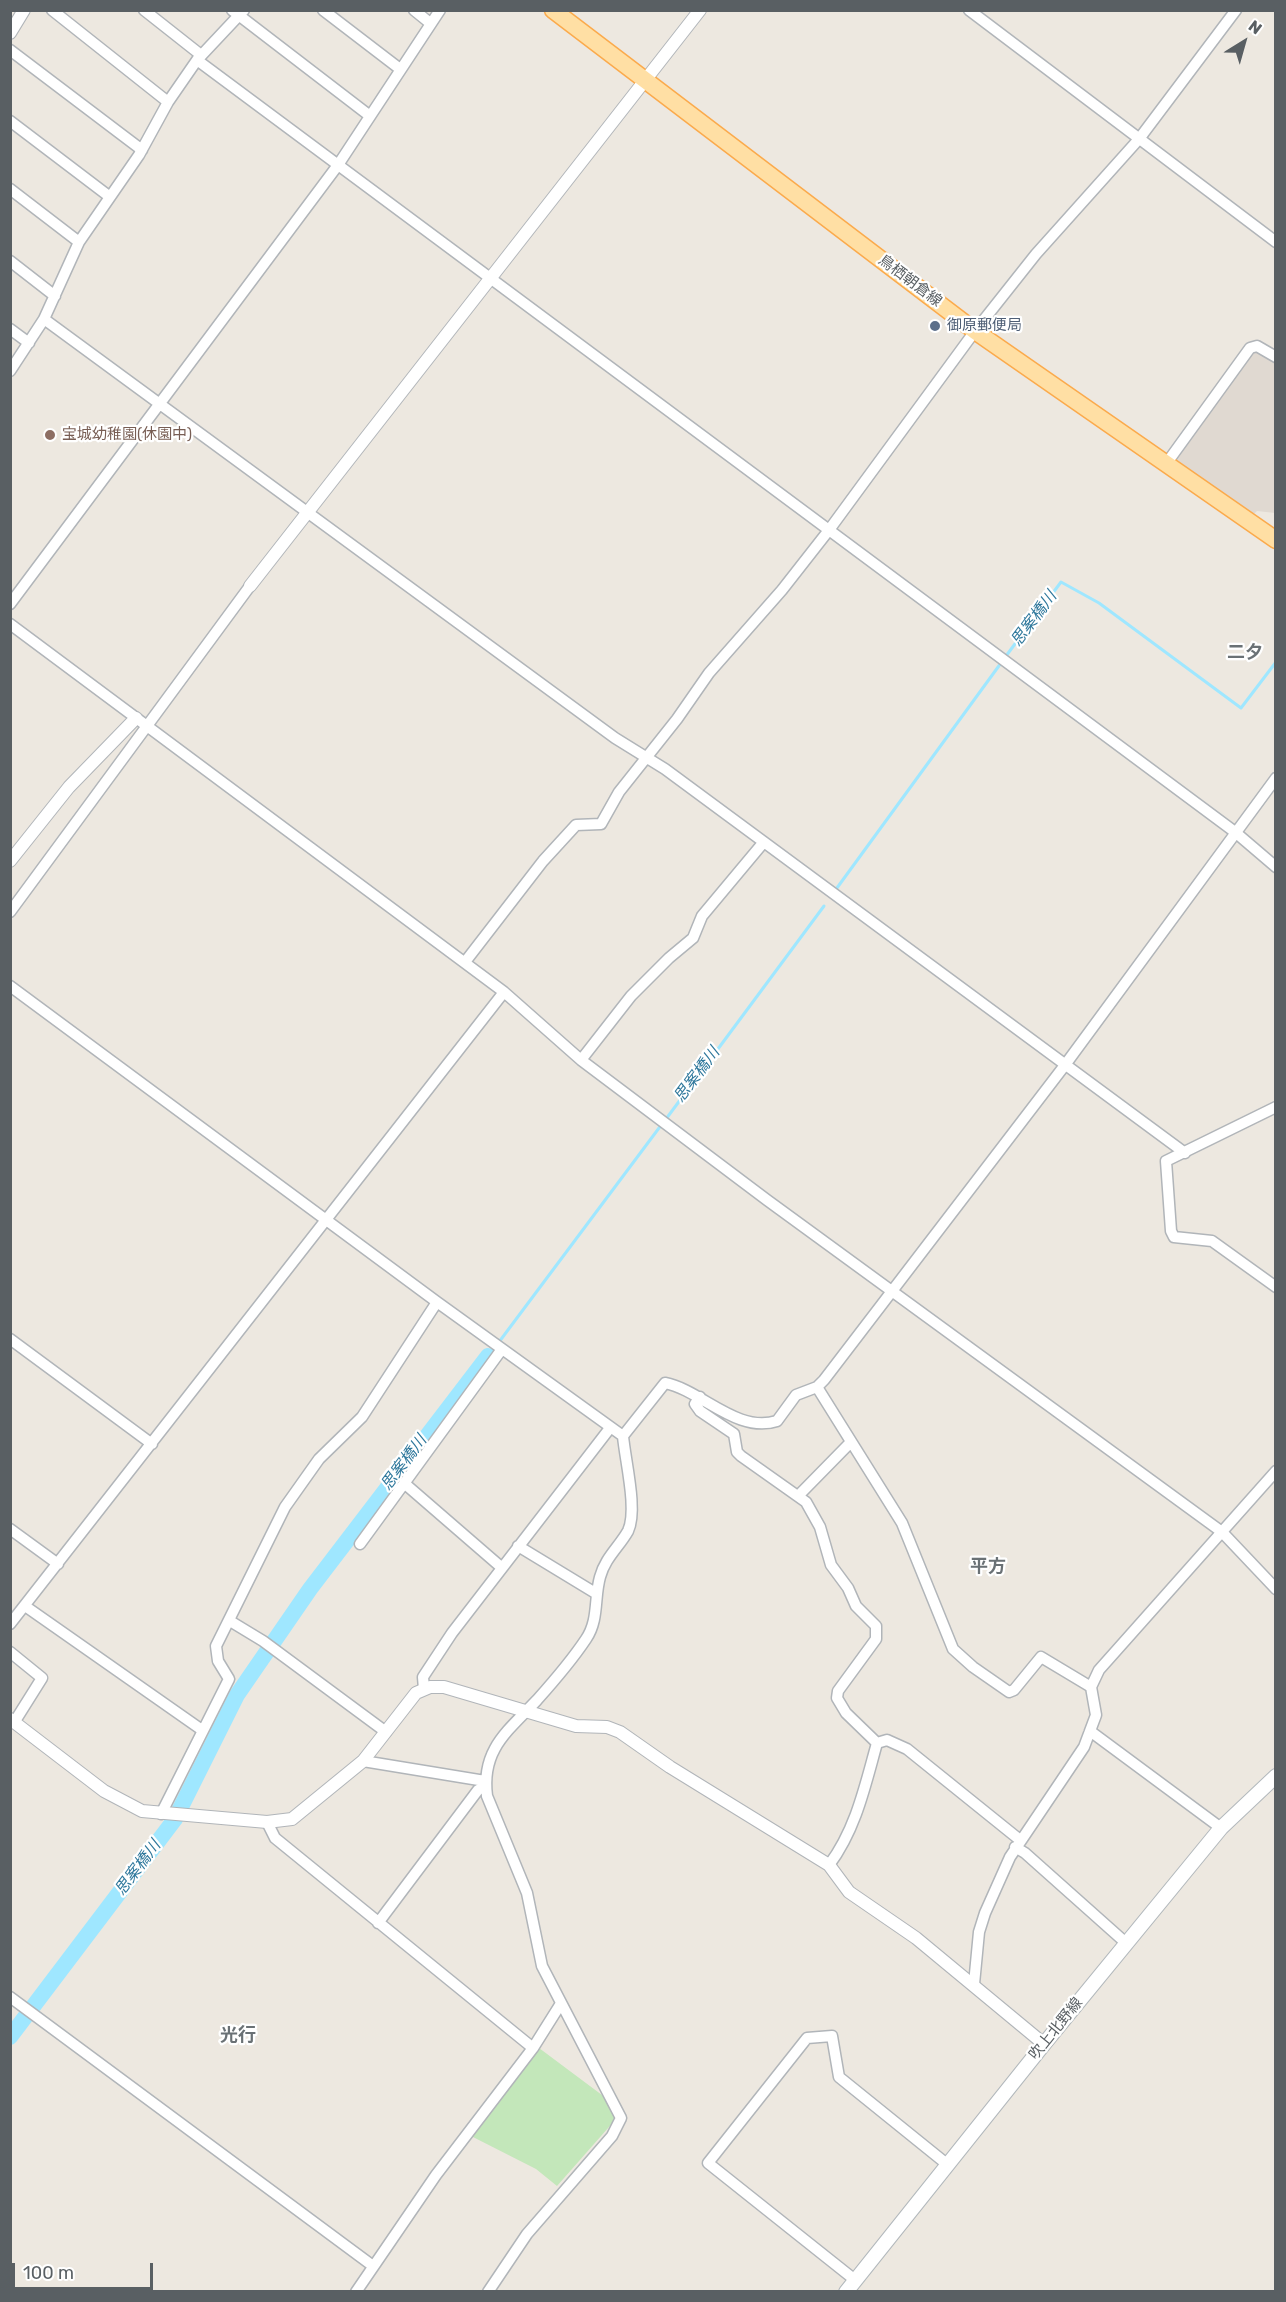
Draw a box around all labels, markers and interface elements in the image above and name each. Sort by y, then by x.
north arrow [1214,12,1274,72]
text: N [1245,16,1265,38]
street label: 鳥栖朝倉線 [875,251,945,311]
place label: 御原郵便局 [947,317,1022,335]
marker: 御原郵便局 [928,319,942,333]
place label: 宝城幼稚園(休園中) [62,426,192,444]
marker: 宝城幼稚園(休園中) [43,428,57,442]
water label: 思案橋川 [1007,588,1061,650]
district label: 二夕 [1227,642,1263,664]
water label: 思案橋川 [670,1044,724,1106]
water label: 思案橋川 [377,1432,431,1494]
district label: 平方 [970,1556,1006,1578]
water label: 思案橋川 [111,1837,165,1899]
street label: 吹上北野線 [1025,1994,1087,2064]
district label: 光行 [220,2025,256,2047]
scale bar [15,2251,156,2289]
text: 100 m [23,2262,74,2284]

